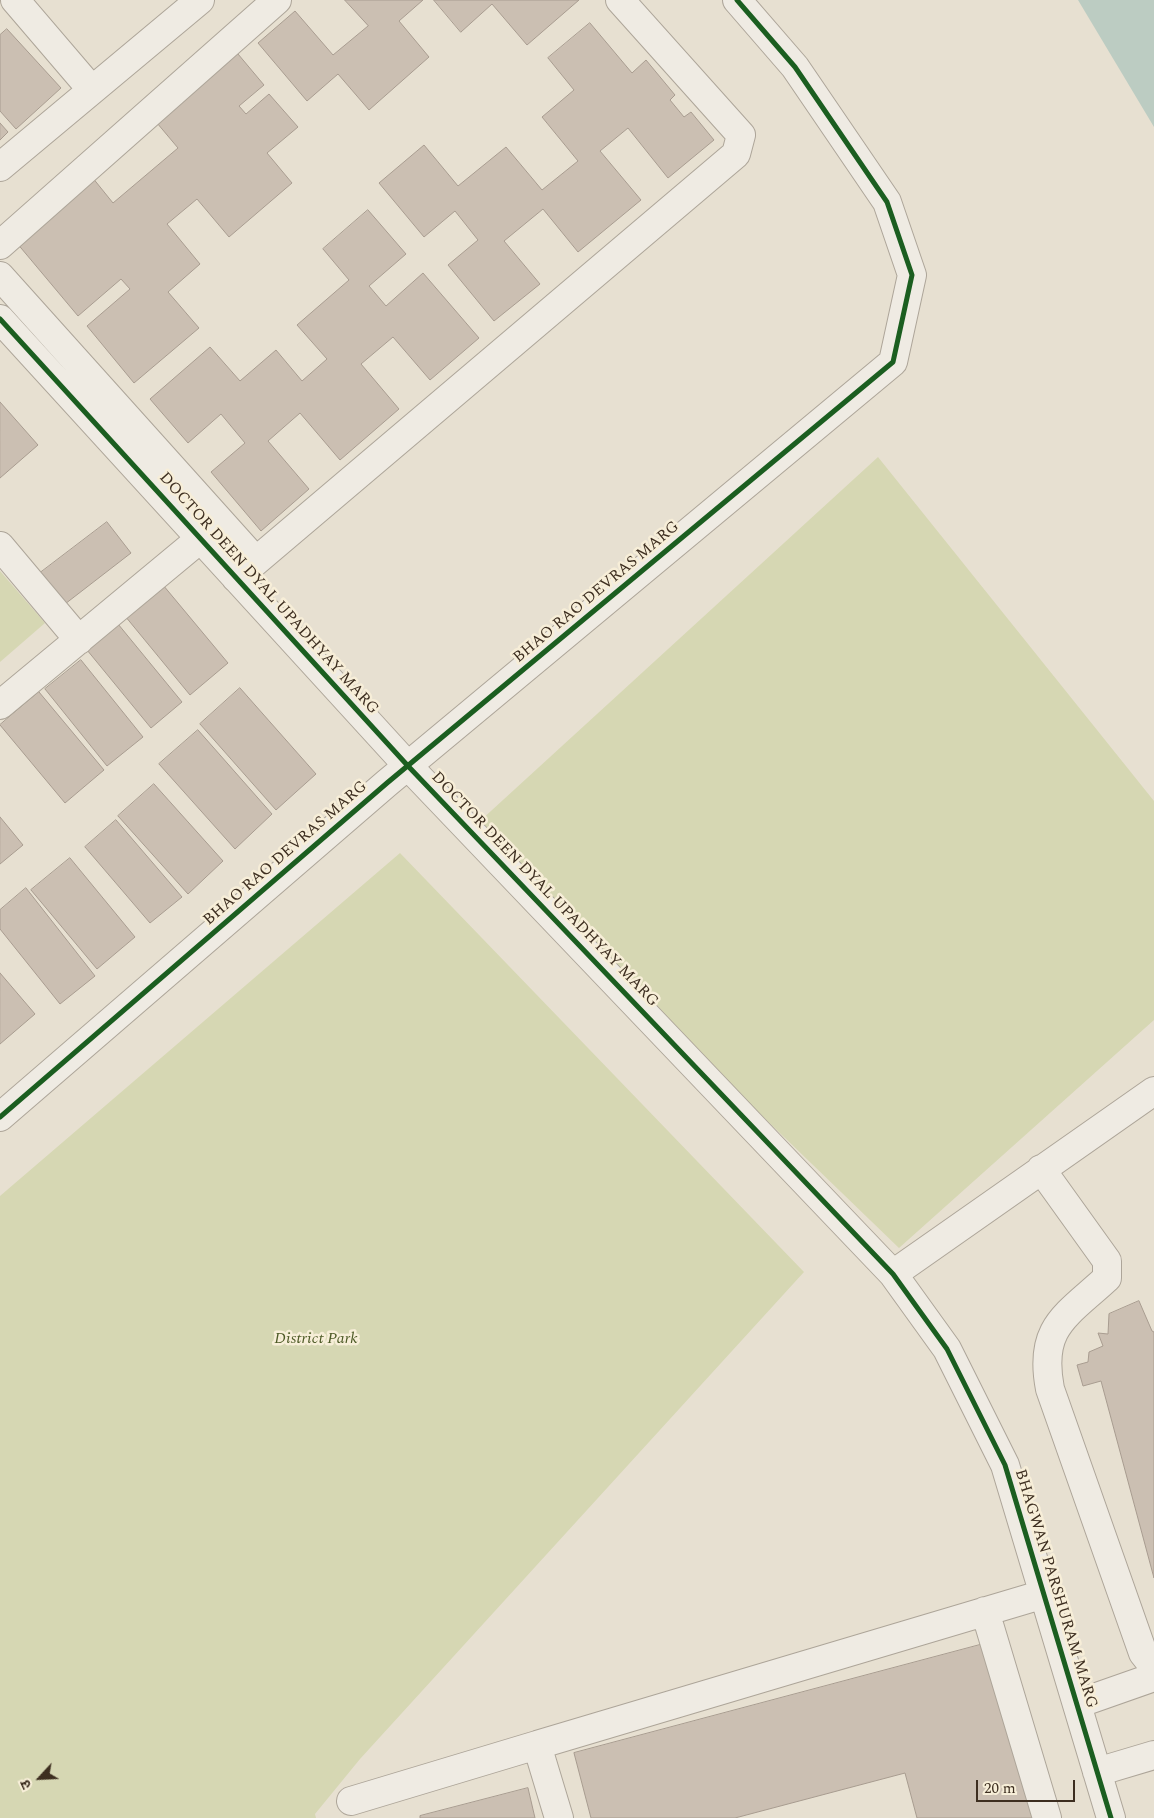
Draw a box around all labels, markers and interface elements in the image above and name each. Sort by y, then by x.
street label: DOCTOR DEEN DYAL UPADHYAY MARG [154,469,382,719]
street label: BHAO RAO DEVRAS MARG [510,518,684,668]
street label: DOCTOR DEEN DYAL UPADHYAY MARG [426,769,662,1011]
street label: BHAO RAO DEVRAS MARG [200,778,372,930]
park label: District Park [274,1330,358,1350]
street label: BHAGWAN PARSHURAM MARG [1009,1467,1101,1711]
north arrow [15,1753,65,1803]
scale bar [979,1770,1078,1802]
text: उ [15,1776,37,1793]
text: 20 m [984,1777,1016,1800]

